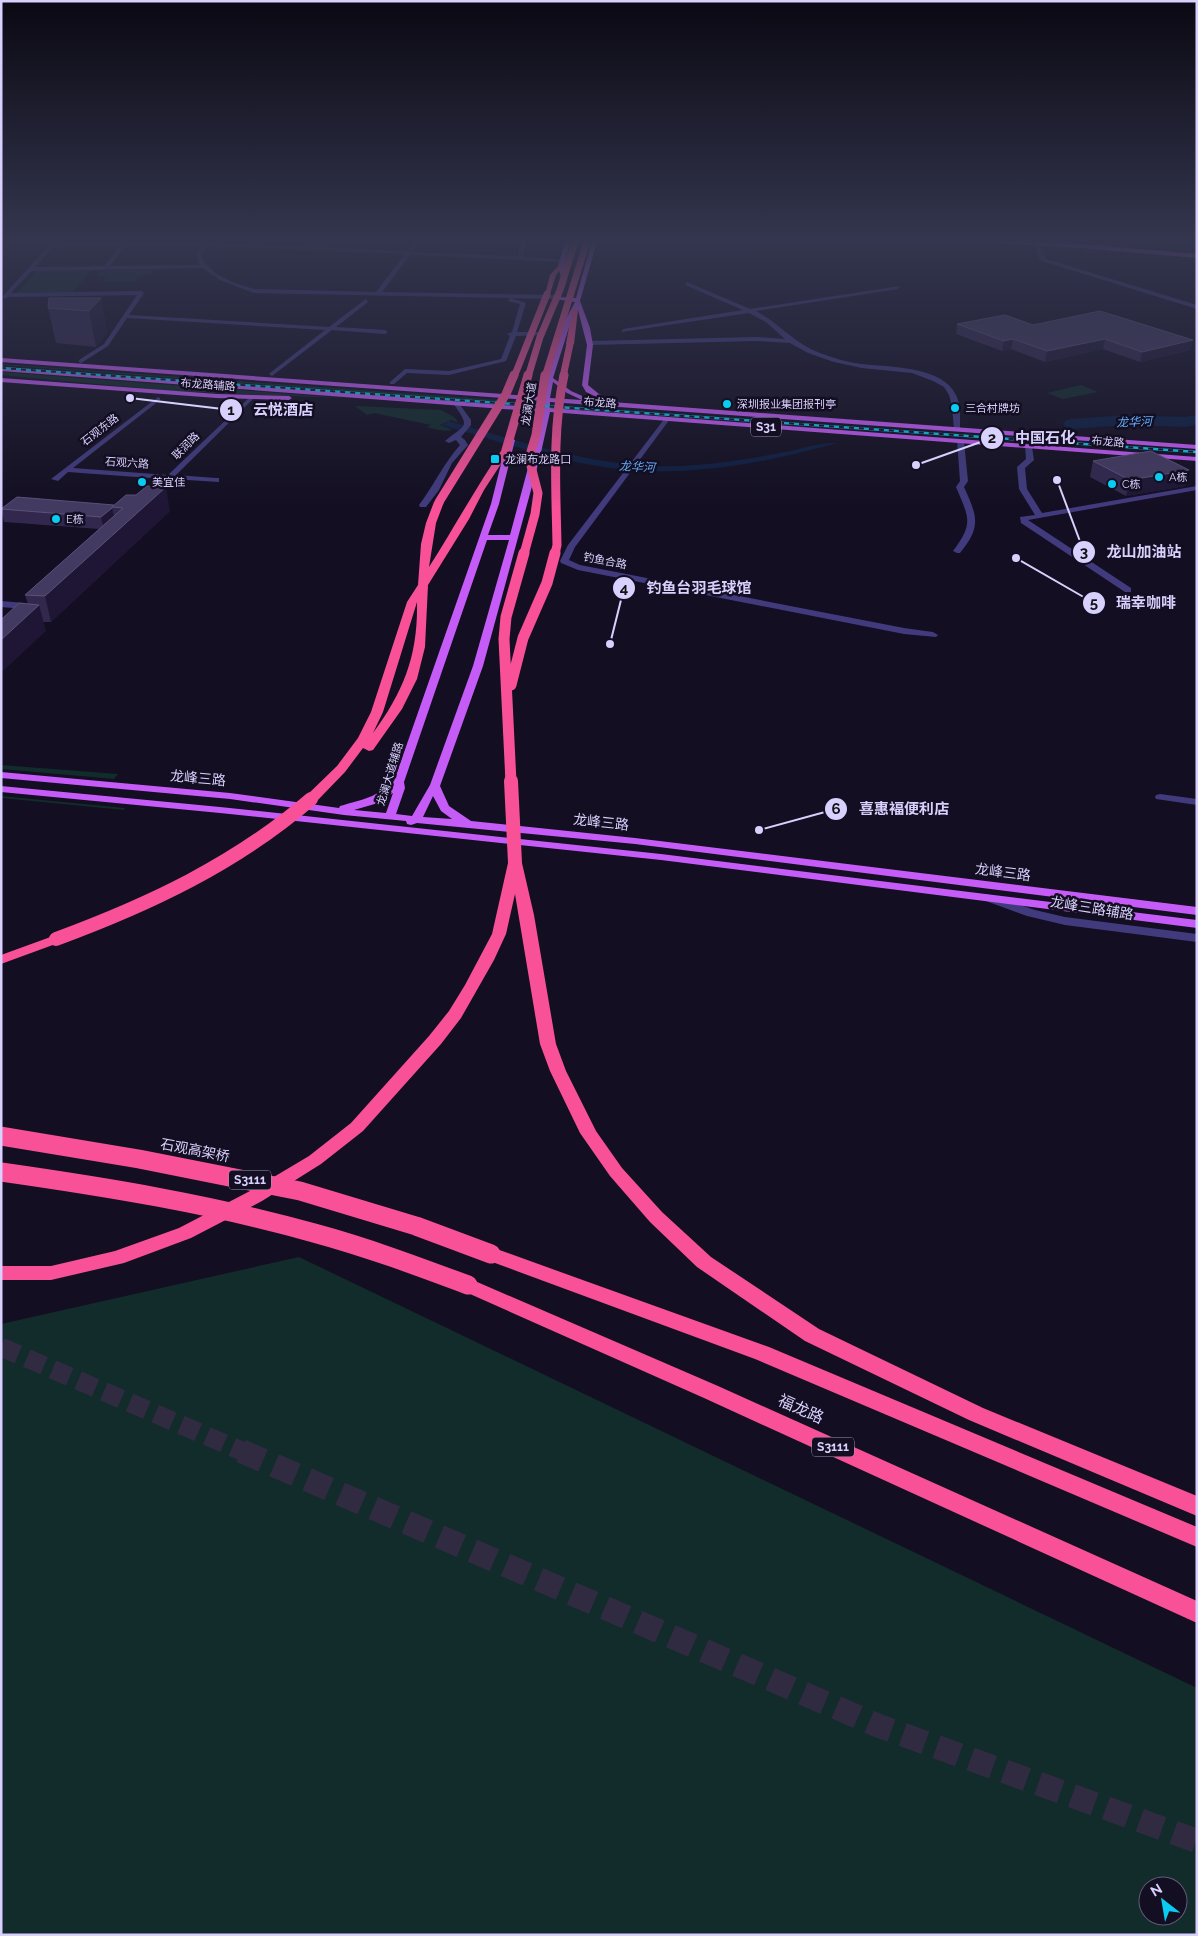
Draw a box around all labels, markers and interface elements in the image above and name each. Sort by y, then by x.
street label: 布龙路辅路 [180,377,236,393]
street label: 龙澜大道 [519,381,539,427]
callout: 云悦酒店 [218,395,323,425]
street label: 布龙路 [583,395,617,411]
marker: 深圳报业集团报刊亭 [721,398,733,410]
place label: 深圳报业集团报刊亭 [737,398,836,411]
text: 1 [227,401,235,419]
text: 云悦酒店 [253,401,313,419]
marker: 三合村牌坊 [949,402,961,414]
place label: 三合村牌坊 [965,402,1020,415]
street label: 石观东路 [79,411,121,449]
water label: 龙华河 [1116,414,1154,430]
road number: S31 [751,418,781,437]
callout: 中国石化 [980,423,1085,453]
text: 2 [988,429,996,447]
text: 中国石化 [1015,429,1075,447]
street label: 联润路 [170,430,202,462]
street label: 布龙路 [1091,434,1125,450]
marker: 龙澜布龙路口 [489,453,501,465]
place label: 龙澜布龙路口 [505,453,571,466]
street label: 石观六路 [105,455,149,471]
water label: 龙华河 [619,459,657,475]
marker: A栋 [1153,471,1165,483]
place label: A栋 [1169,471,1187,484]
marker: 美宜佳 [136,476,148,488]
place label: 美宜佳 [152,476,185,489]
marker: C栋 [1106,478,1118,490]
place label: C栋 [1122,478,1141,491]
marker: E栋 [50,513,62,525]
place label: E栋 [66,513,84,526]
callout: 龙山加油站 [1071,537,1191,567]
text: 3 [1080,543,1088,561]
text: 龙山加油站 [1106,543,1182,561]
street label: 钓鱼合路 [582,550,628,572]
callout: 钓鱼台羽毛球馆 [611,573,761,603]
text: 4 [620,579,629,597]
text: 钓鱼台羽毛球馆 [646,579,752,597]
callout: 瑞幸咖啡 [1081,588,1186,618]
text: 5 [1090,594,1098,612]
text: 瑞幸咖啡 [1116,594,1176,612]
street label: 龙澜大道辅路 [374,741,406,807]
street label: 龙峰三路 [169,768,227,788]
callout: 喜惠褔便利店 [824,794,959,824]
text: 6 [831,800,841,818]
text: 喜惠褔便利店 [859,800,949,818]
street label: 龙峰三路 [572,811,630,833]
street label: 龙峰三路 [974,861,1032,883]
street label: 龙峰三路辅路 [1049,894,1135,922]
street label: 石观高架桥 [159,1135,231,1165]
road number: S3111 [229,1170,271,1190]
street label: 福龙路 [775,1391,827,1427]
road number: S3111 [812,1438,854,1456]
north arrow [1138,1876,1188,1926]
text: N [1148,1880,1165,1899]

